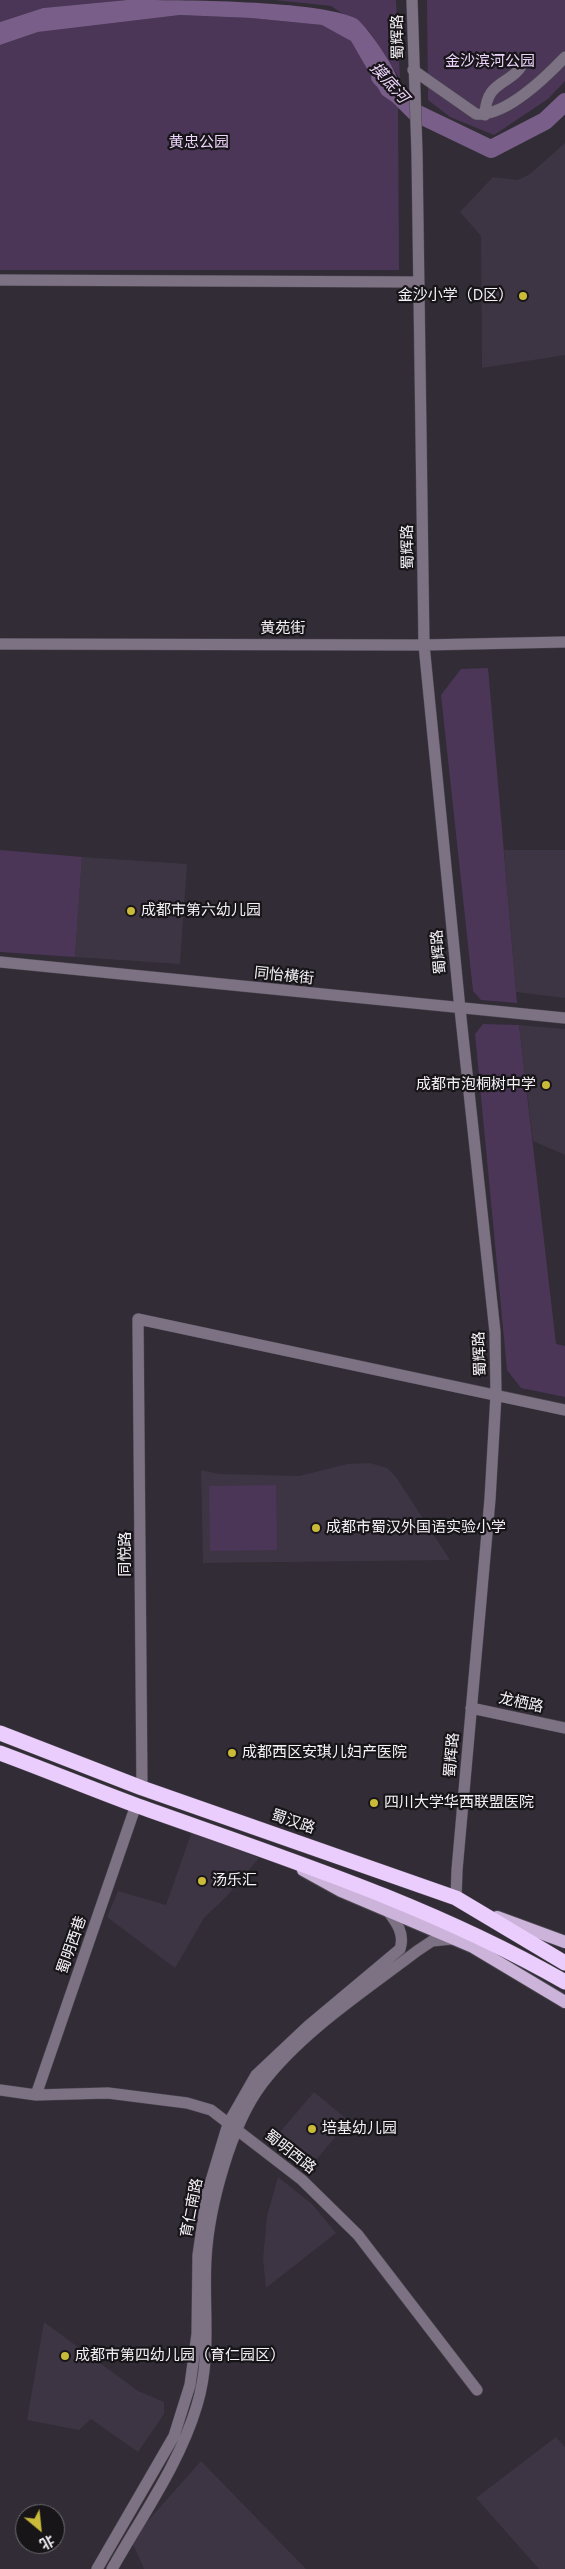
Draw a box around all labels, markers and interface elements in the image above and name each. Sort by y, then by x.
street label: 蜀辉路 [389,14,407,60]
park label: 金沙滨河公园 [445,53,535,71]
water label: 摸底河 [366,59,412,107]
park label: 黄忠公园 [169,134,229,152]
place label: 金沙小学（D区） [398,287,513,305]
marker: 金沙小学（D区） [517,290,529,302]
street label: 蜀辉路 [399,524,417,570]
street label: 黄苑街 [261,620,305,638]
place label: 成都市第六幼儿园 [141,902,261,920]
marker: 成都市第六幼儿园 [125,905,137,917]
street label: 蜀辉路 [428,929,450,975]
street label: 同怡横街 [253,964,315,988]
place label: 成都市泡桐树中学 [416,1076,536,1094]
marker: 成都市泡桐树中学 [540,1079,552,1091]
street label: 蜀辉路 [470,1331,490,1377]
place label: 成都市蜀汉外国语实验小学 [326,1519,506,1537]
marker: 成都市蜀汉外国语实验小学 [310,1522,322,1534]
street label: 同悦路 [117,1532,135,1576]
street label: 龙栖路 [497,1690,545,1716]
street label: 蜀辉路 [441,1732,463,1778]
place label: 成都西区安琪儿妇产医院 [242,1744,407,1762]
marker: 成都西区安琪儿妇产医院 [226,1747,238,1759]
place label: 四川大学华西联盟医院 [384,1794,534,1812]
marker: 四川大学华西联盟医院 [368,1797,380,1809]
street label: 蜀汉路 [269,1806,317,1838]
place label: 汤乐汇 [212,1872,257,1890]
marker: 汤乐汇 [196,1875,208,1887]
street label: 蜀明西巷 [54,1914,90,1976]
place label: 培基幼儿园 [322,2120,397,2138]
marker: 培基幼儿园 [306,2123,318,2135]
street label: 蜀明西路 [261,2126,319,2178]
street label: 育仁南路 [177,2177,207,2239]
place label: 成都市第四幼儿园（育仁园区） [75,2347,285,2365]
marker: 成都市第四幼儿园（育仁园区） [59,2350,71,2362]
north arrow [15,2504,65,2554]
text: 北 [37,2531,57,2553]

